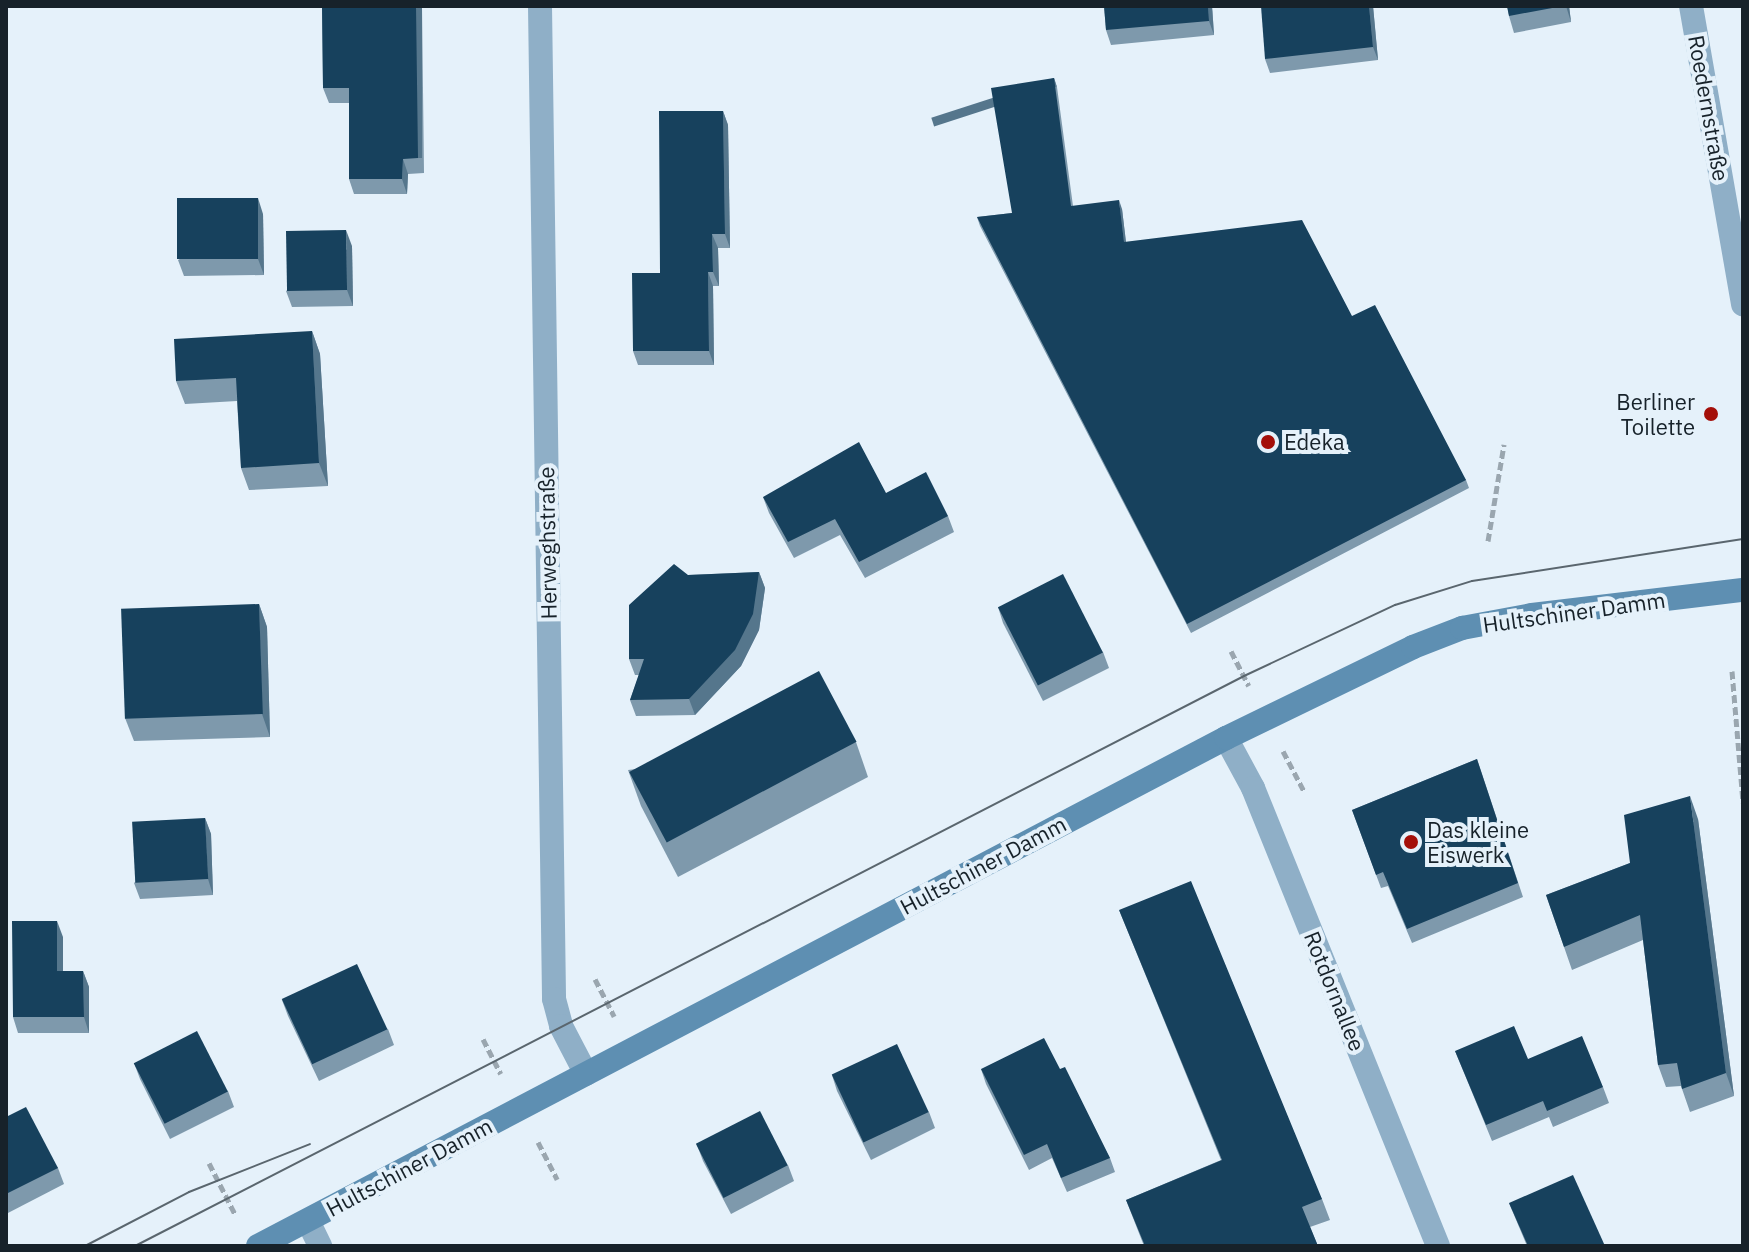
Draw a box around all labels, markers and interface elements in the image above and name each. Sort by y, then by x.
street label: Roedernstraße [1683,33,1735,183]
place label: Berliner Toilette [1616,388,1695,440]
marker: Berliner Toilette [1702,405,1720,423]
place label: Edeka [1284,429,1345,455]
marker: Edeka [1259,433,1277,451]
street label: Herweghstraße [532,466,562,620]
street label: Hultschiner Damm [1481,586,1667,638]
street label: Hultschiner Damm [895,810,1071,920]
place label: Das kleine Eiswerk [1427,816,1529,868]
marker: Das kleine Eiswerk [1402,833,1420,851]
street label: Rotdornallee [1299,927,1371,1055]
street label: Hultschiner Damm [321,1112,497,1222]

